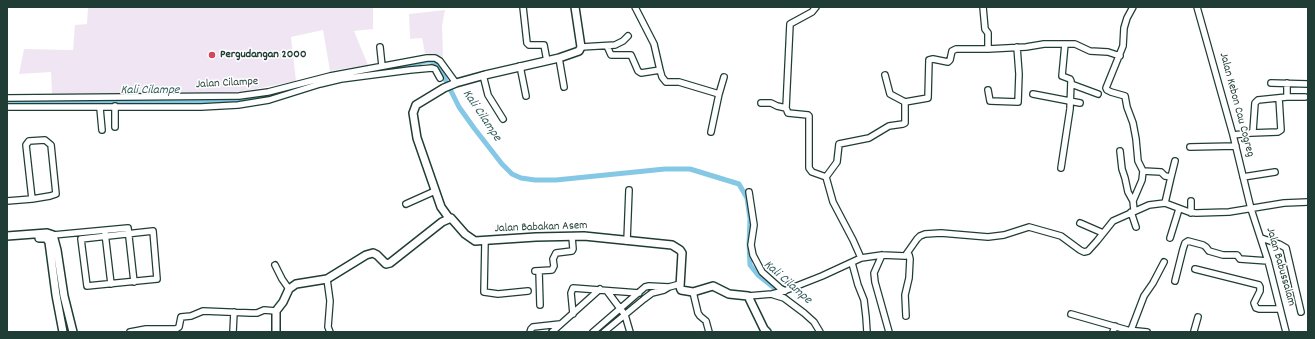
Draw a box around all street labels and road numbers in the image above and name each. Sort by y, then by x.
street label: Jalan Kebon Cau Cogreg [1215,51,1257,159]
street label: Jalan Cilampe [195,75,259,93]
street label: Jalan Babakan Asem [494,219,588,237]
street label: Jalan Babussalam [1262,226,1298,308]

